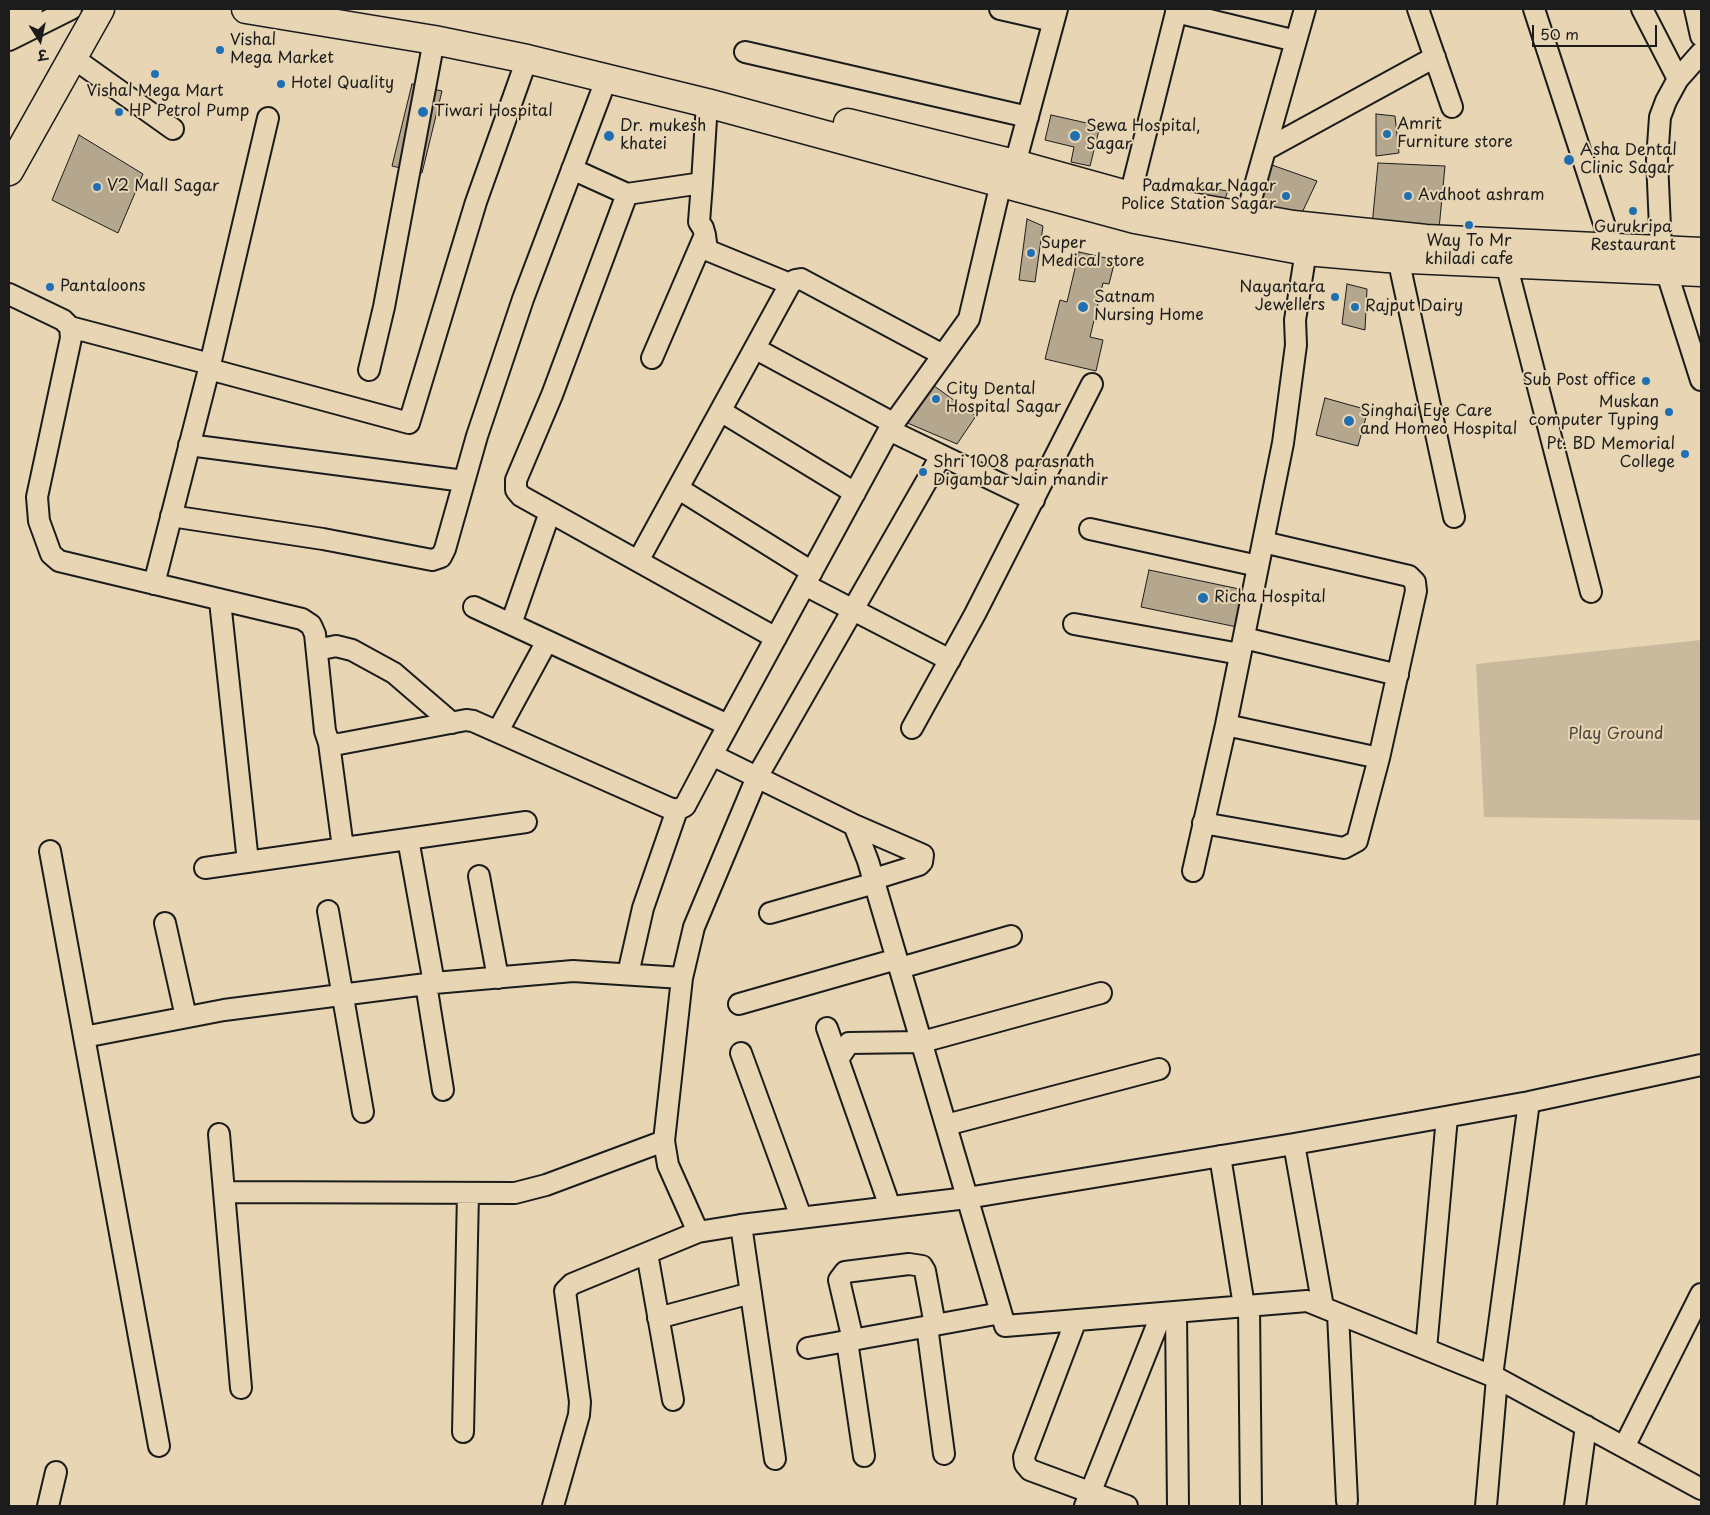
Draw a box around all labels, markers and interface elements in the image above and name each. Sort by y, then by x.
north arrow [15,15,65,65]
scale bar [1535,15,1660,47]
text: 50 m [1540,22,1579,45]
place label: Vishal Mega Market [230,31,334,69]
text: उ [36,44,49,66]
marker: Vishal Mega Market [214,44,226,56]
marker: Vishal Mega Mart [149,68,161,80]
place label: Hotel Quality [291,74,394,94]
marker: Hotel Quality [275,78,287,90]
place label: Vishal Mega Mart [86,82,224,102]
place label: HP Petrol Pump [129,102,249,122]
place label: Tiwari Hospital [434,102,553,122]
marker: Tiwari Hospital [416,105,430,119]
marker: HP Petrol Pump [113,106,125,118]
place label: Amrit Furniture store [1397,115,1513,153]
place label: Dr. mukesh khatei [620,117,706,155]
place label: Sewa Hospital, Sagar [1086,117,1201,155]
marker: Amrit Furniture store [1381,128,1393,140]
marker: Dr. mukesh khatei [602,129,616,143]
marker: Sewa Hospital, Sagar [1068,129,1082,143]
place label: Asha Dental Clinic Sagar [1580,141,1677,179]
marker: Asha Dental Clinic Sagar [1562,153,1576,167]
place label: V2 Mall Sagar [107,177,219,197]
place label: Padmakar Nagar Police Station Sagar [1121,177,1276,215]
marker: V2 Mall Sagar [91,181,103,193]
place label: Avdhoot ashram [1418,186,1544,206]
marker: Padmakar Nagar Police Station Sagar [1280,190,1292,202]
marker: Avdhoot ashram [1402,190,1414,202]
marker: Gurukripa Restaurant [1627,205,1639,217]
place label: Gurukripa Restaurant [1590,218,1676,256]
marker: Way To Mr khiladi cafe [1463,219,1475,231]
place label: Way To Mr khiladi cafe [1425,232,1513,270]
place label: Super Medical store [1041,234,1145,272]
marker: Super Medical store [1025,247,1037,259]
place label: Pantaloons [60,277,146,297]
place label: Nayantara Jewellers [1239,278,1325,316]
marker: Pantaloons [44,281,56,293]
place label: Satnam Nursing Home [1094,288,1204,326]
marker: Nayantara Jewellers [1329,291,1341,303]
place label: Rajput Dairy [1365,297,1463,317]
marker: Satnam Nursing Home [1076,300,1090,314]
marker: Rajput Dairy [1349,301,1361,313]
place label: Sub Post office [1523,371,1636,391]
marker: Sub Post office [1640,375,1652,387]
place label: City Dental Hospital Sagar [946,380,1061,418]
marker: City Dental Hospital Sagar [930,393,942,405]
place label: Muskan computer Typing [1529,393,1659,431]
place label: Singhai Eye Care and Homeo Hospital [1360,402,1517,440]
marker: Muskan computer Typing [1663,406,1675,418]
marker: Singhai Eye Care and Homeo Hospital [1342,414,1356,428]
place label: Pt. BD Memorial College [1546,435,1675,473]
marker: Pt. BD Memorial College [1679,448,1691,460]
place label: Shri 1008 parasnath Digambar Jain mandir [933,453,1108,491]
marker: Shri 1008 parasnath Digambar Jain mandir [917,466,929,478]
place label: Richa Hospital [1214,588,1326,608]
marker: Richa Hospital [1196,591,1210,605]
park label: Play Ground [1568,725,1664,745]

